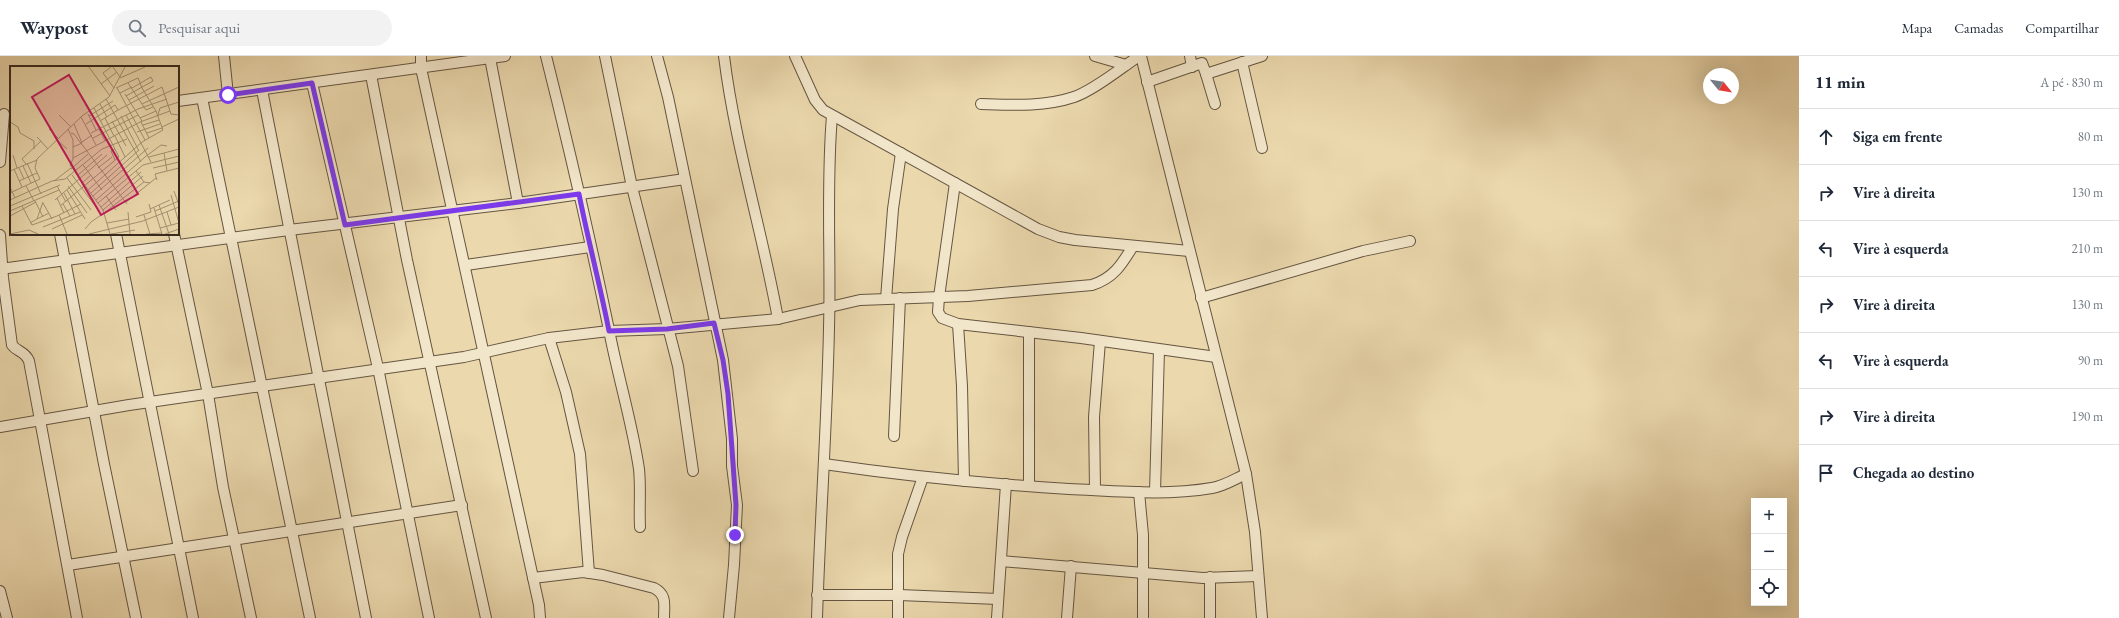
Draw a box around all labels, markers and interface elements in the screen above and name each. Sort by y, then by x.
search box [112,10,392,46]
text: Waypost [20,15,88,40]
icon: search [126,17,148,39]
text: Pesquisar aqui [158,18,240,37]
text: Mapa [1902,19,1932,37]
text: Camadas [1954,19,2003,37]
text: Compartilhar [2025,19,2099,37]
inset map [10,66,179,235]
north arrow [1703,68,1739,104]
text: 11 min [1815,71,1865,93]
text: A pé · 830 m [2040,74,2103,91]
route start [219,86,237,104]
icon: ahead [1815,126,1837,148]
text: Siga em frente [1853,127,1942,146]
text: 80 m [2078,128,2103,145]
icon: right [1815,182,1837,204]
text: Vire à direita [1853,183,1935,202]
text: 130 m [2072,184,2103,201]
icon: left [1815,238,1837,260]
text: Vire à esquerda [1853,239,1949,258]
text: 210 m [2072,240,2103,257]
icon: right [1815,294,1837,316]
text: Vire à direita [1853,295,1935,314]
text: 130 m [2072,296,2103,313]
icon: left [1815,350,1837,372]
text: Vire à esquerda [1853,351,1949,370]
text: 90 m [2078,352,2103,369]
icon: right [1815,406,1837,428]
text: Vire à direita [1853,407,1935,426]
text: 190 m [2072,408,2103,425]
icon: arrive [1815,462,1837,484]
text: Chegada ao destino [1853,463,1974,482]
map controls [1751,498,1787,606]
button: + [1751,498,1787,534]
route end [726,526,744,544]
button: − [1751,534,1787,570]
button: locate [1751,570,1787,606]

